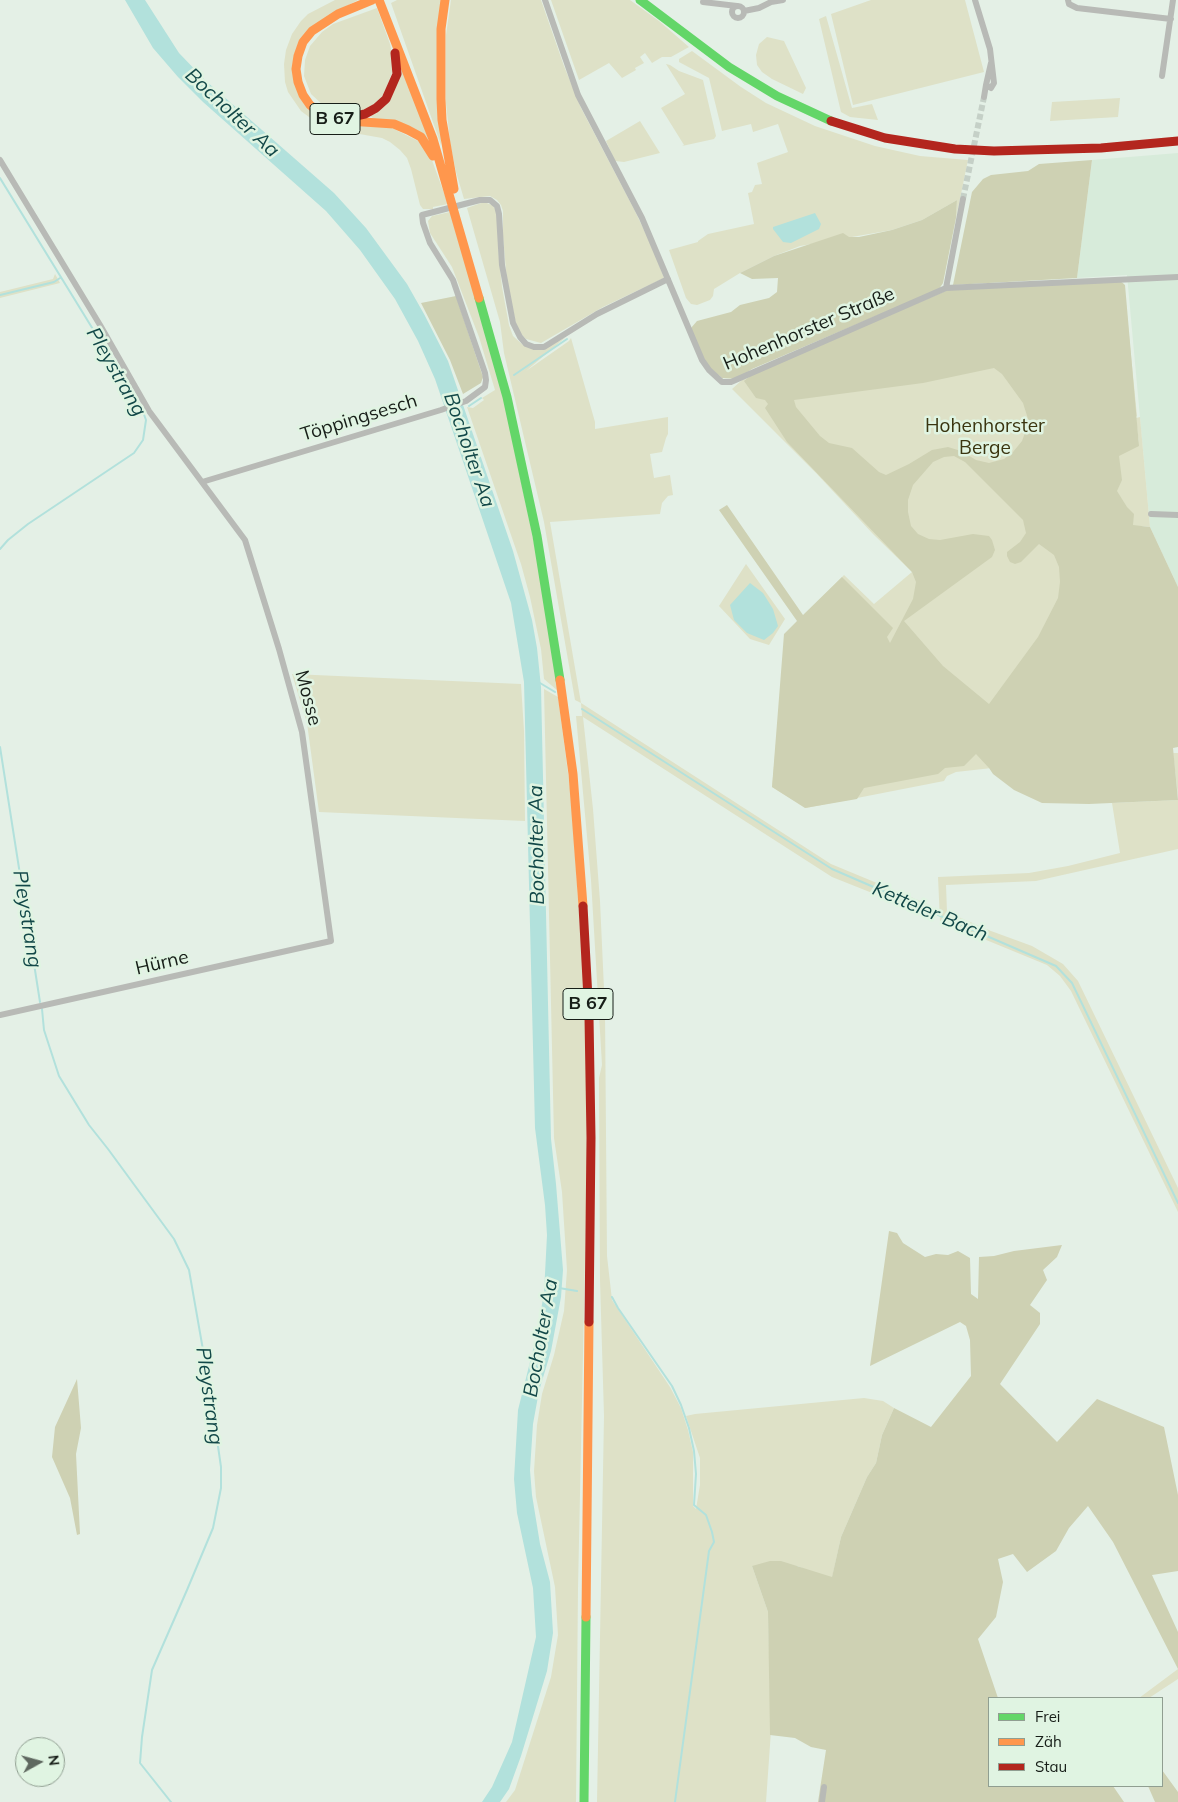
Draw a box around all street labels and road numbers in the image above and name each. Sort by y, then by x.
road number: B 67 [310,104,360,134]
street label: Hohenhorster Straße [720,283,898,375]
street label: Töppingsesch [298,389,420,447]
street label: Mosse [290,668,326,728]
street label: Hürne [133,946,191,980]
road number: B 67 [563,989,613,1020]

